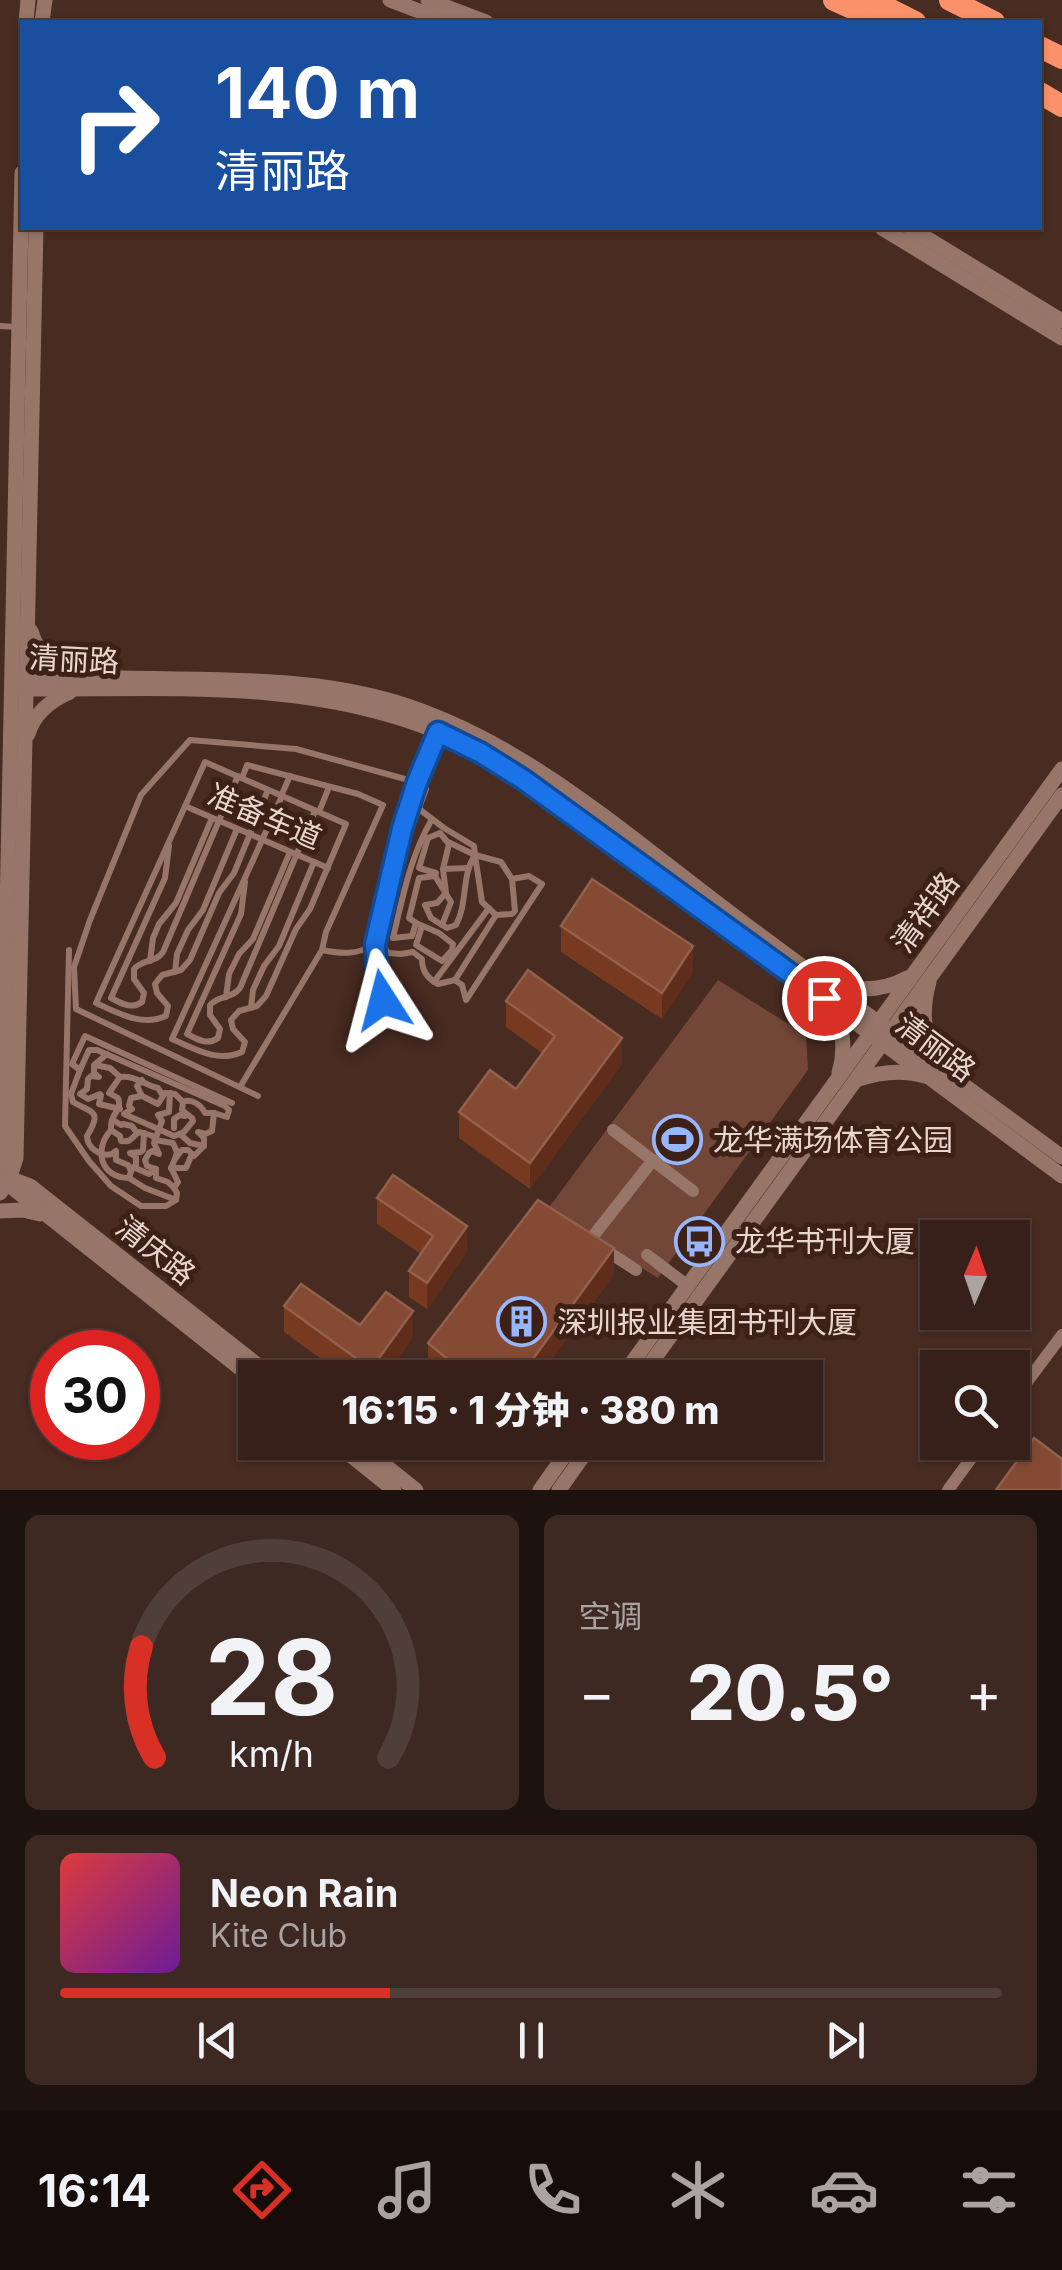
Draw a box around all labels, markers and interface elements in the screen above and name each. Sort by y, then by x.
text: 140 m [215,50,420,135]
icon: right [50,60,180,190]
text: 清丽路 [215,143,350,198]
street label: 清丽路 [28,639,120,679]
street label: 准备车道 [203,776,327,856]
street label: 清祥路 [884,865,966,959]
position arrow [331,948,435,1052]
pin [782,956,867,1041]
icon: arrive [797,971,852,1026]
street label: 清丽路 [889,1006,983,1088]
sports icon: 龙华满场体育公园 [652,1114,704,1166]
place label: 龙华满场体育公园 [713,1122,953,1158]
street label: 清庆路 [109,1208,203,1292]
bus stop icon: 龙华书刊大厦 [674,1215,726,1267]
north arrow [920,1220,1030,1330]
map controls [920,1220,1030,1460]
place label: 龙华书刊大厦 [735,1223,915,1259]
building icon: 深圳报业集团书刊大厦 [496,1296,548,1348]
place label: 深圳报业集团书刊大厦 [557,1304,857,1340]
speed limit sign: 30 [30,1330,160,1460]
button: search [920,1350,1030,1460]
text: 16:15 · 1 分钟 · 380 m [341,1387,720,1433]
text: 空调 [579,1597,643,1636]
text: 28 [205,1614,338,1740]
text: 20.5° [687,1647,894,1738]
text: − [579,1660,615,1726]
text: + [966,1660,1002,1726]
text: km/h [229,1732,314,1776]
text: Neon Rain [210,1870,398,1916]
text: Kite Club [210,1916,347,1955]
icon: previous [190,2013,245,2068]
icon: pause [504,2013,559,2068]
icon: next [818,2013,873,2068]
icon: directions [227,2155,297,2225]
icon: music [372,2155,442,2225]
icon: phone [518,2155,588,2225]
icon: climate [663,2155,733,2225]
icon: car [809,2155,879,2225]
icon: filters [954,2155,1024,2225]
text: 16:14 [38,2163,151,2218]

